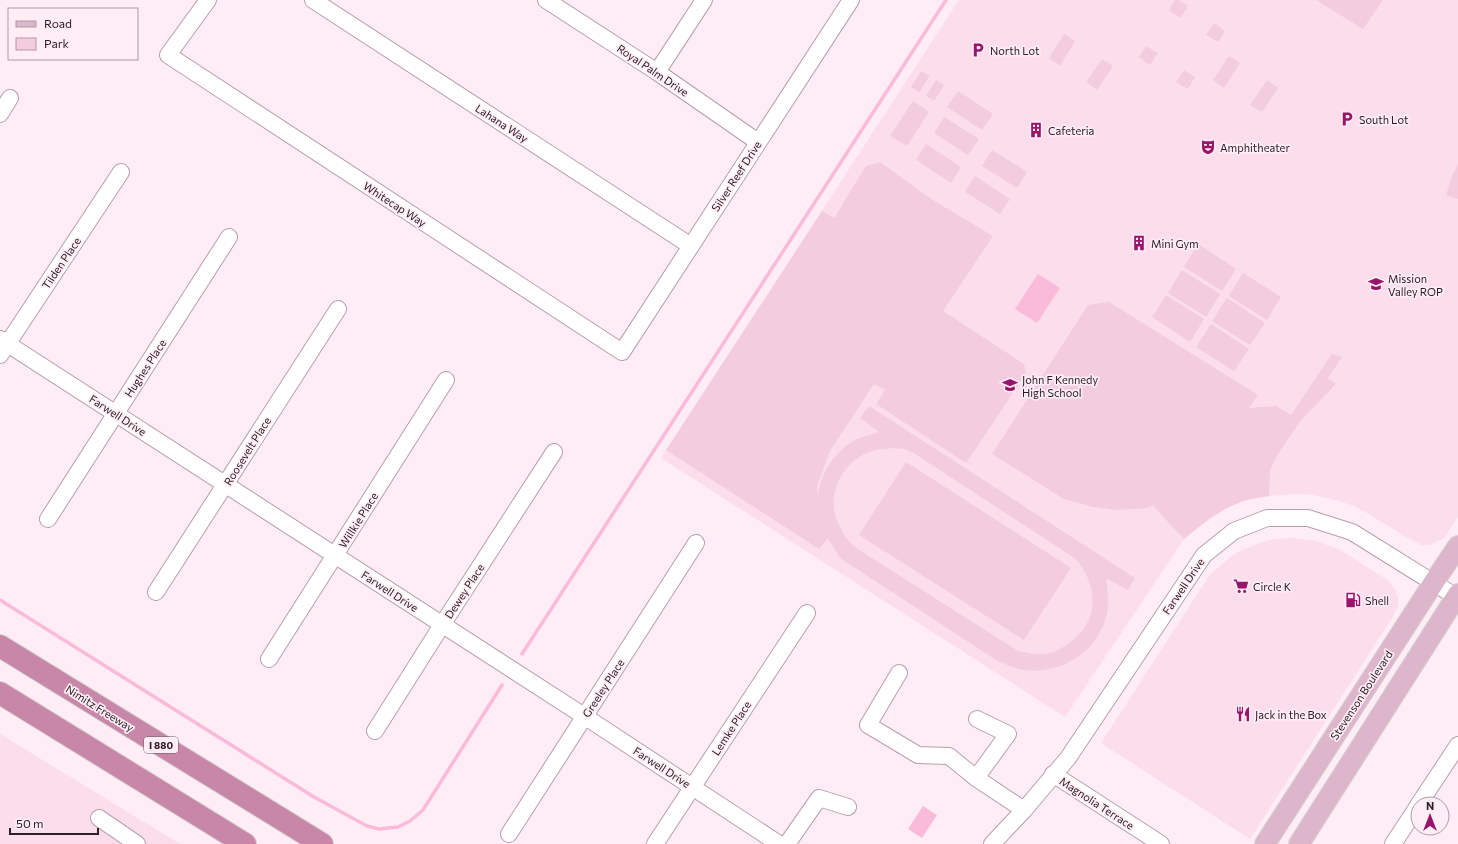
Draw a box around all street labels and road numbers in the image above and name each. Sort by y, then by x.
street label: Royal Palm Drive [615,41,691,99]
street label: Lahana Way [473,101,531,145]
street label: Silver Reef Drive [708,138,764,214]
street label: Whitecap Way [361,179,429,229]
street label: Tilden Place [39,234,83,291]
street label: Hughes Place [122,337,169,399]
street label: Farwell Drive [87,392,149,438]
street label: Roosevelt Place [221,414,273,488]
street label: Willkie Place [336,490,380,550]
street label: Farwell Drive [1159,555,1207,617]
street label: Dewey Place [442,561,487,621]
street label: Farwell Drive [359,568,421,614]
street label: Stevenson Boulevard [1327,648,1395,742]
street label: Greeley Place [579,656,627,720]
street label: Nimitz Freeway [64,682,137,734]
street label: Lemke Place [709,698,753,758]
road number: I 880 [144,737,178,753]
street label: Farwell Drive [631,744,693,790]
street label: Magnolia Terrace [1057,774,1137,832]

